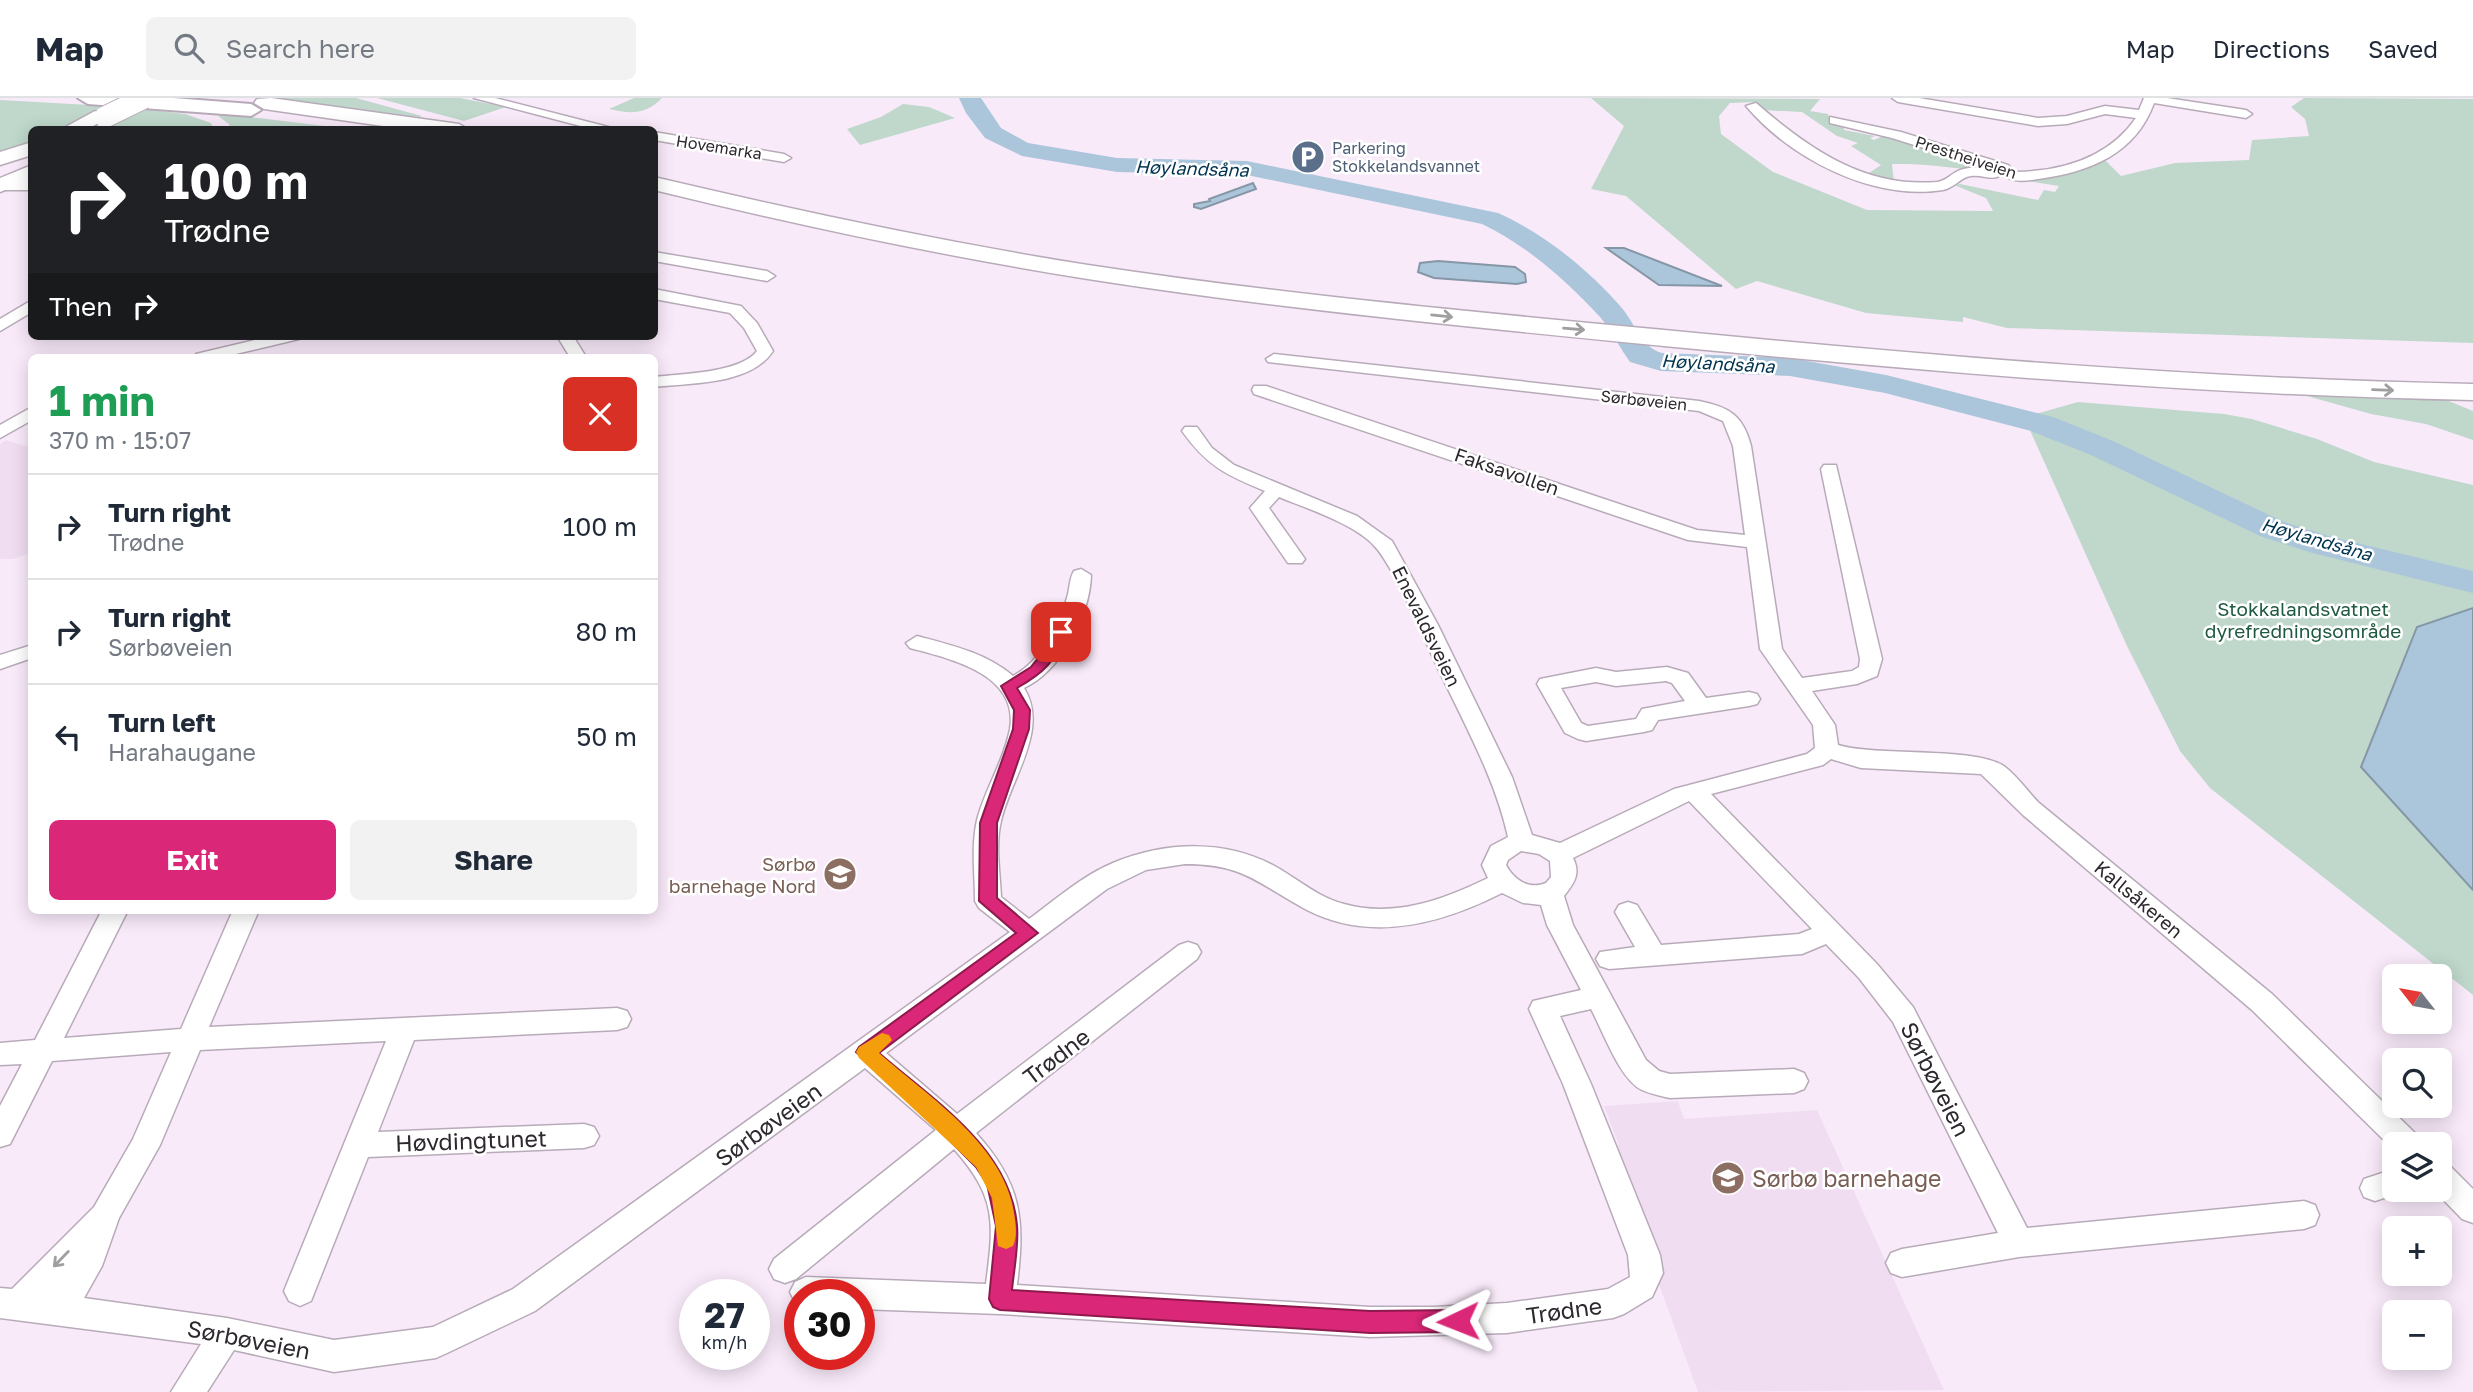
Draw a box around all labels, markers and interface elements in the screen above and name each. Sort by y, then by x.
search box [146,17,636,80]
text: Map [35,29,104,68]
icon: search [170,29,208,67]
text: Search here [226,33,375,64]
text: Map [2126,34,2175,63]
text: Directions [2213,34,2330,63]
text: Saved [2368,34,2438,63]
street label: Hovemarka [675,130,763,164]
street label: Prestheiveien [1913,131,2019,183]
parking icon: Parkering Stokkelandsvannet [1289,138,1327,176]
place label: Parkering Stokkelandsvannet [1332,138,1480,176]
text: 100 m [164,151,308,210]
icon: right [49,154,140,245]
water label: Høylandsåna [1135,155,1250,181]
text: Trødne [164,211,270,249]
icon: right [126,287,164,325]
text: Then [49,291,112,322]
one-way arrow [1431,310,1453,323]
one-way arrow [1562,323,1585,336]
water label: Høylandsåna [1661,349,1776,377]
text: 1 min [49,375,155,425]
button: close [563,377,637,451]
one-way arrow [2371,384,2394,397]
street label: Sørbøveien [1600,386,1688,414]
text: 370 m · 15:07 [49,426,191,454]
street label: Faksavollen [1452,442,1562,500]
text: Turn right [108,497,231,528]
icon: right [49,508,87,546]
text: 100 m [563,511,637,542]
water label: Høylandsåna [2259,513,2375,565]
text: Trødne [108,528,184,556]
street label: Enevaldsveien [1388,562,1466,690]
park label: Stokkalandsvatnet dyrefredningsområde [2205,597,2401,642]
text: Turn right [108,602,231,633]
pin [1031,602,1091,662]
icon: right [49,613,87,651]
icon: arrive [1042,613,1080,651]
text: 80 m [576,616,637,647]
text: Sørbøveien [108,633,233,661]
text: Turn left [108,707,216,738]
icon: left [49,718,87,756]
text: 50 m [576,721,637,752]
text: Harahaugane [108,738,256,766]
button: Exit [49,820,336,900]
button: Share [350,820,637,900]
place label: Sørbø barnehage Nord [669,852,816,897]
school or university icon: Sørbø barnehage Nord [821,855,859,893]
street label: Kallsåkeren [2090,856,2188,942]
north arrow [2382,964,2452,1034]
map controls [2382,964,2452,1370]
street label: Sørbøveien [1895,1017,1977,1141]
street label: Trødne [1017,1022,1095,1090]
button: search [2382,1048,2452,1118]
street label: Sørbøveien [709,1076,827,1172]
street label: Høvdingtunet [395,1123,547,1157]
button: layers [2382,1132,2452,1202]
school or university icon: Sørbø barnehage [1709,1159,1747,1197]
place label: Sørbø barnehage [1752,1164,1941,1192]
button: + [2382,1216,2452,1286]
one-way arrow [52,1250,69,1267]
speed limit sign: 30 [784,1279,875,1370]
position arrow [1421,1284,1495,1358]
street label: Trødne [1524,1291,1604,1329]
text: 27 [704,1294,745,1336]
button: − [2382,1300,2452,1370]
street label: Sørbøveien [185,1313,313,1365]
text: km/h [702,1331,747,1353]

